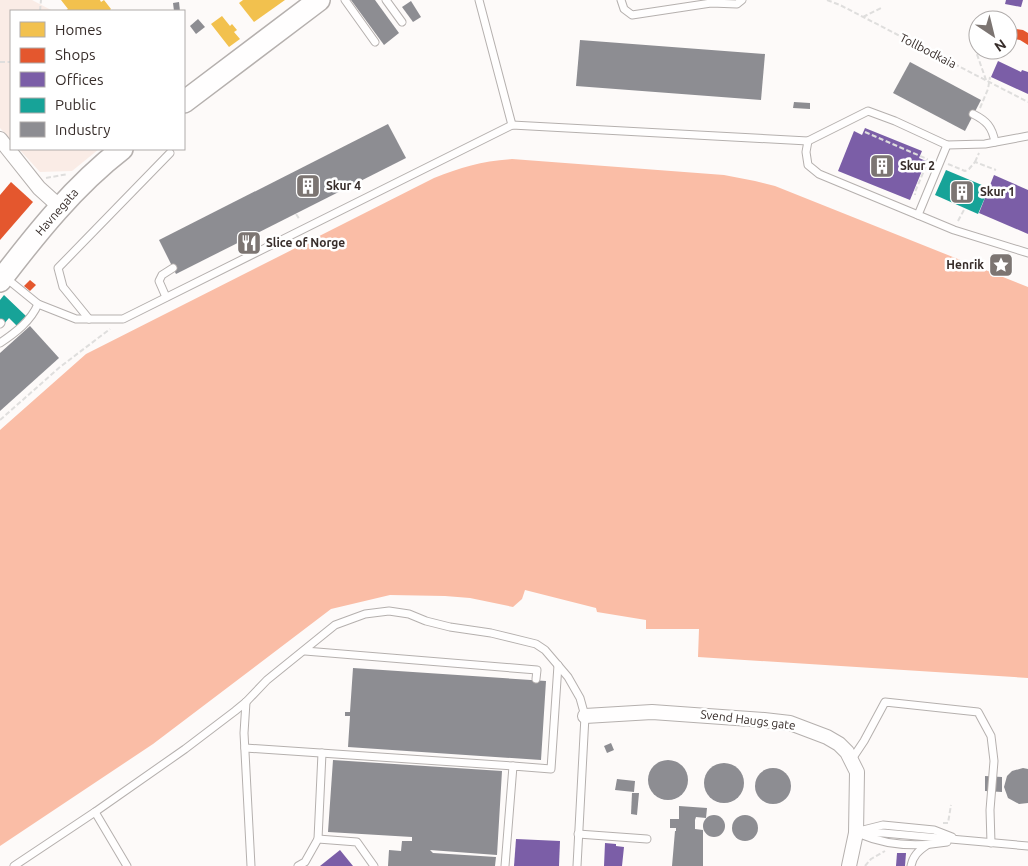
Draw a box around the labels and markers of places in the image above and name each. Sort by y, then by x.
building icon: Skur 2 [869,153,895,179]
place label: Skur 2 [900,159,935,172]
building icon: Skur 4 [295,173,321,199]
place label: Skur 4 [326,179,361,192]
building icon: Skur 1 [949,179,975,205]
place label: Skur 1 [980,185,1015,198]
restaurant icon: Slice of Norge [236,230,262,256]
place label: Slice of Norge [266,236,345,249]
place icon: Henrik [988,252,1014,278]
place label: Henrik [946,258,984,271]

